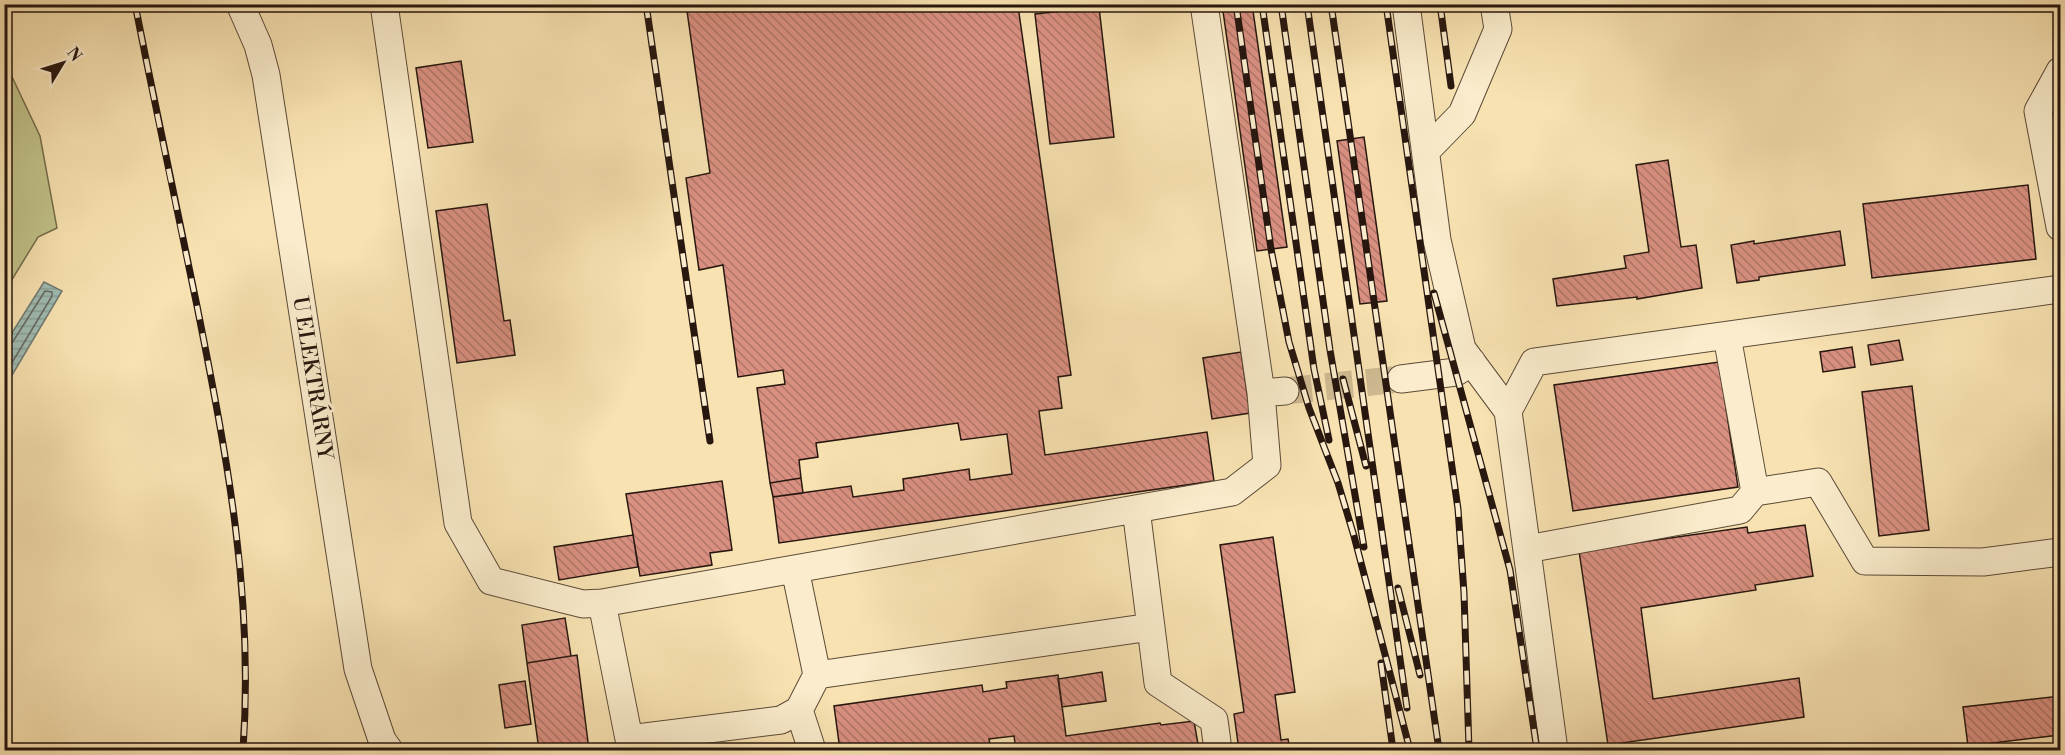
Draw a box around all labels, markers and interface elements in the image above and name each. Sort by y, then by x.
north arrow [33,33,93,93]
text: N [62,43,86,66]
street label: U ELEKTRÁRNY [286,294,340,463]

